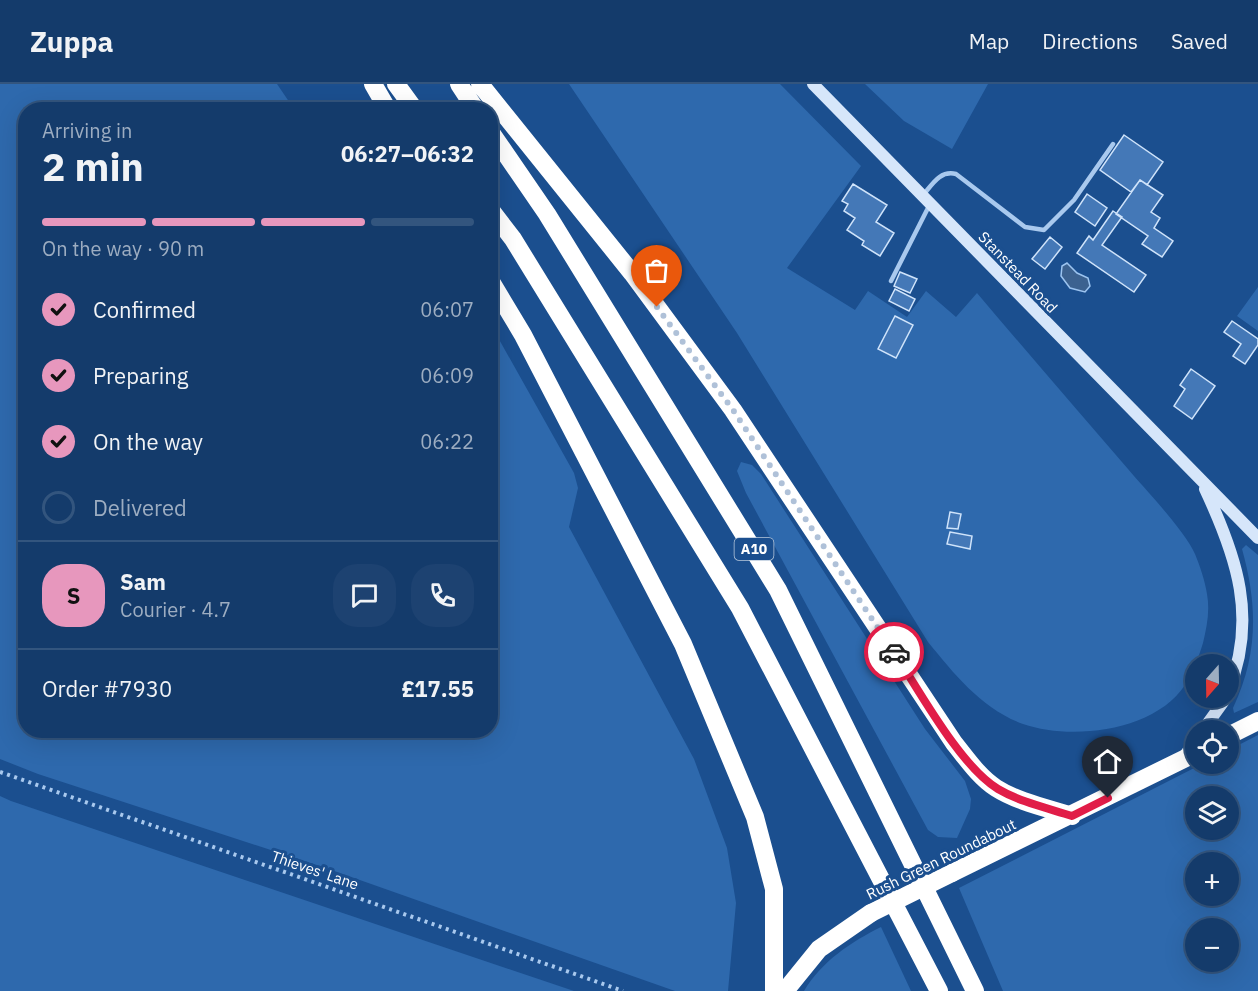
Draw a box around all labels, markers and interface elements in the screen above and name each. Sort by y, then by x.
text: Zuppa [30,23,114,60]
text: Map [969,27,1009,55]
text: Directions [1042,27,1138,55]
text: Saved [1171,27,1228,55]
text: Arriving in [42,117,132,144]
text: 06:27–06:32 [341,139,474,168]
text: 2 min [42,141,144,192]
street label: Stanstead Road [974,227,1062,317]
text: On the way · 90 m [42,235,204,262]
pin [631,245,682,307]
icon: bag [640,254,673,287]
icon: check [42,293,75,326]
text: Confirmed [93,295,196,324]
text: 06:07 [420,296,474,323]
icon: check [42,359,75,392]
text: Preparing [93,361,188,390]
text: 06:09 [420,362,474,389]
icon: check [42,425,75,458]
text: On the way [93,427,203,456]
text: 06:22 [420,428,474,455]
text: Delivered [93,493,187,522]
road number: A10 [734,538,774,560]
button: chat [333,564,396,627]
button: phone [411,564,474,627]
text: Sam [120,567,166,596]
text: S [67,581,80,610]
text: Courier · 4.7 [120,596,231,623]
courier [864,622,924,682]
icon: car [878,636,911,669]
north arrow [1185,654,1239,708]
map controls [1185,654,1239,972]
text: Order #7930 [42,674,172,703]
text: £17.55 [402,674,474,703]
button: locate [1185,720,1239,774]
pin [1082,736,1133,798]
icon: home [1091,745,1124,778]
button: layers [1185,786,1239,840]
street label: Rush Green Roundabout [863,814,1019,904]
street label: Thieves' Lane [269,846,361,894]
button: + [1185,852,1239,906]
button: − [1185,918,1239,972]

